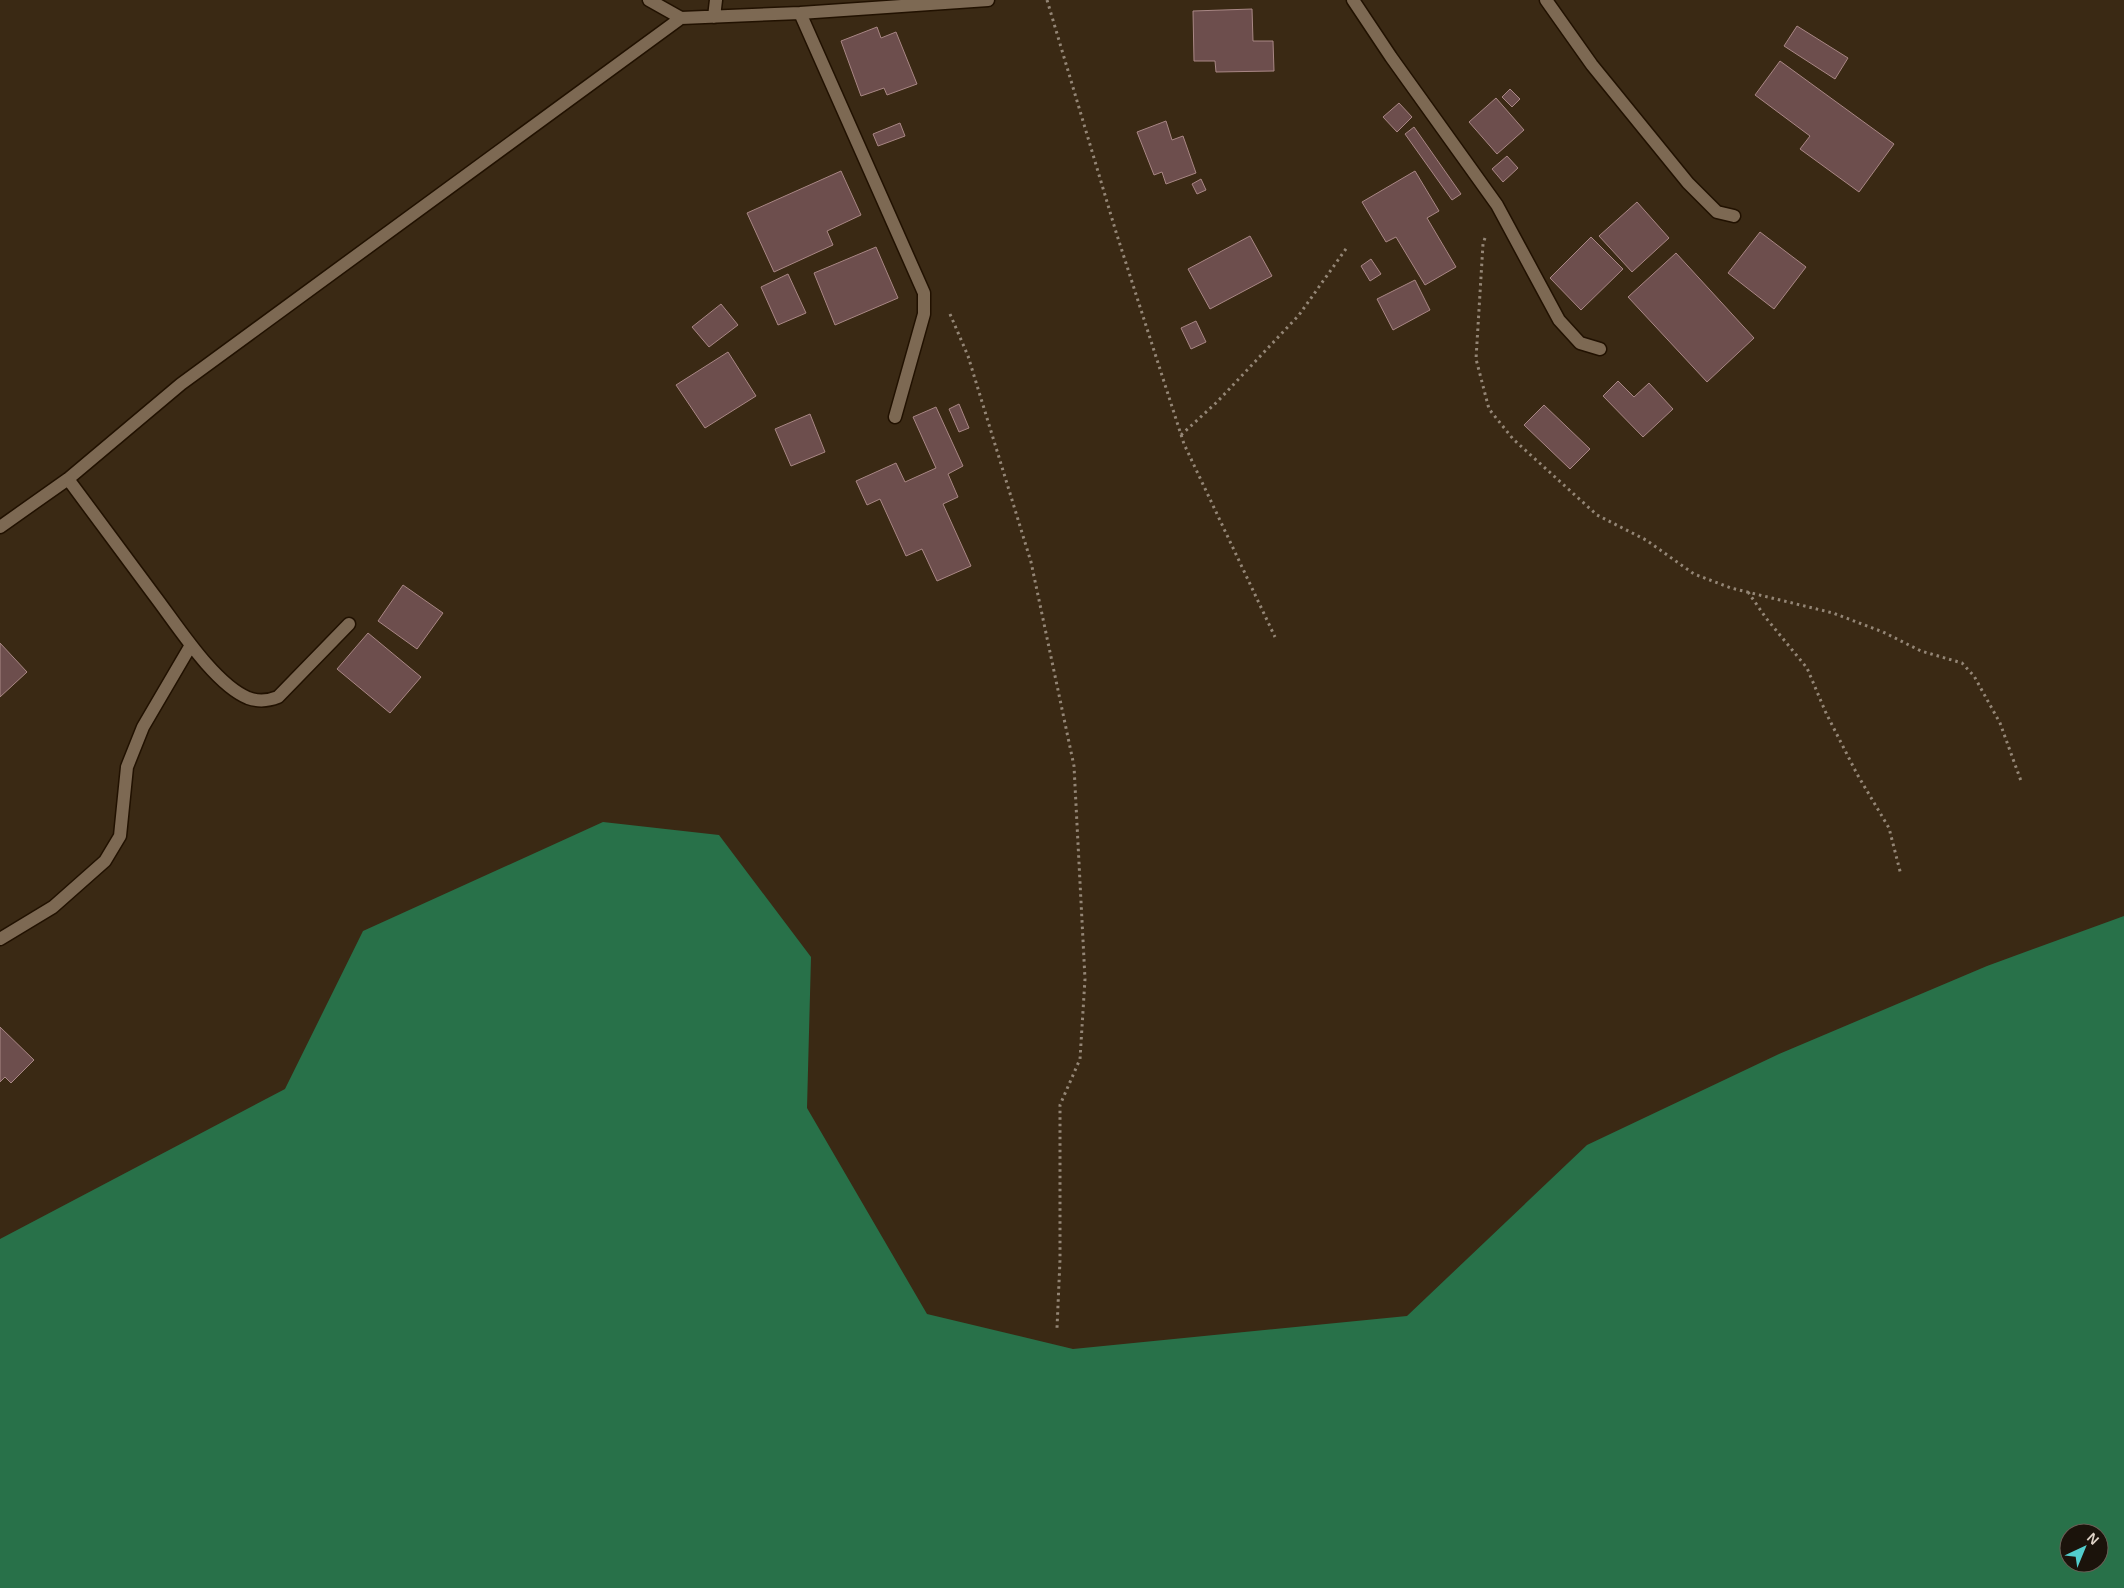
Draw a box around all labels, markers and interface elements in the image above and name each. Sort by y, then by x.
north arrow [2059,1523,2109,1573]
text: N [2084,1529,2102,1548]

